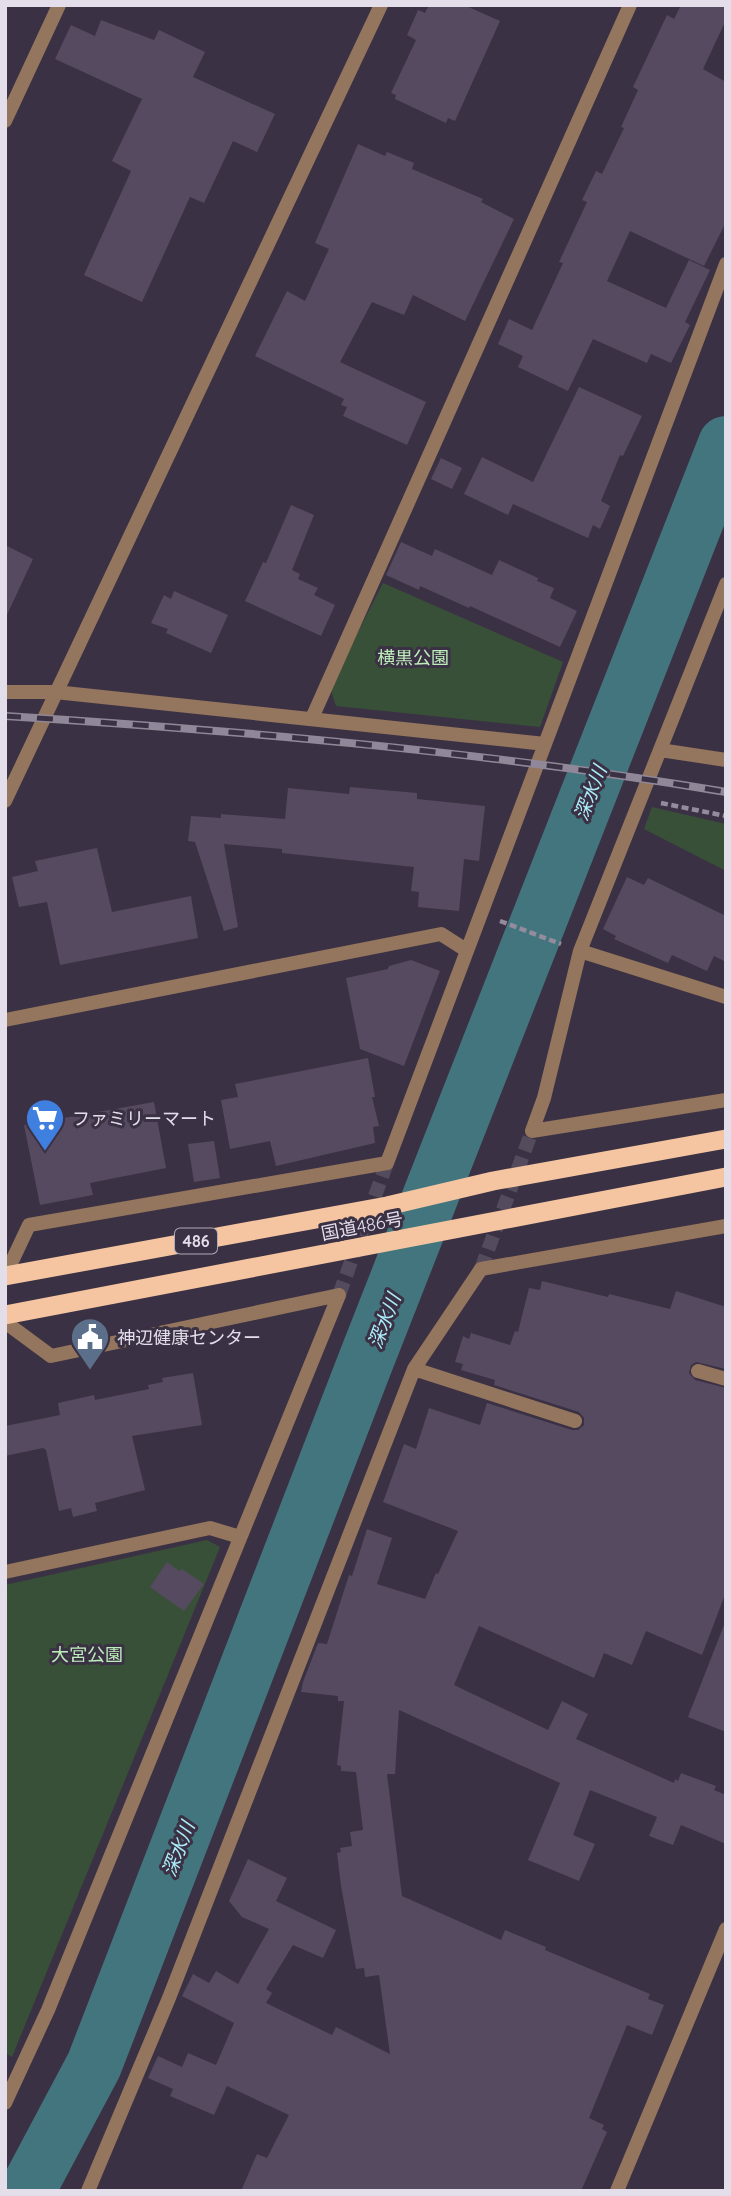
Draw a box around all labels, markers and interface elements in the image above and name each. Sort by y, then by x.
park label: 横黒公園 [377,646,449,669]
water label: 深水川 [569,760,612,824]
supermarket icon: ファミリーマート [24,1097,66,1152]
place label: ファミリーマート [72,1107,216,1130]
street label: 国道486号 [319,1207,405,1245]
road number: 486 [175,1228,217,1254]
water label: 深水川 [363,1288,406,1352]
public building icon: 神辺健康センター [69,1316,111,1371]
place label: 神辺健康センター [117,1326,261,1349]
park label: 大宮公園 [51,1643,123,1666]
water label: 深水川 [157,1816,200,1880]

